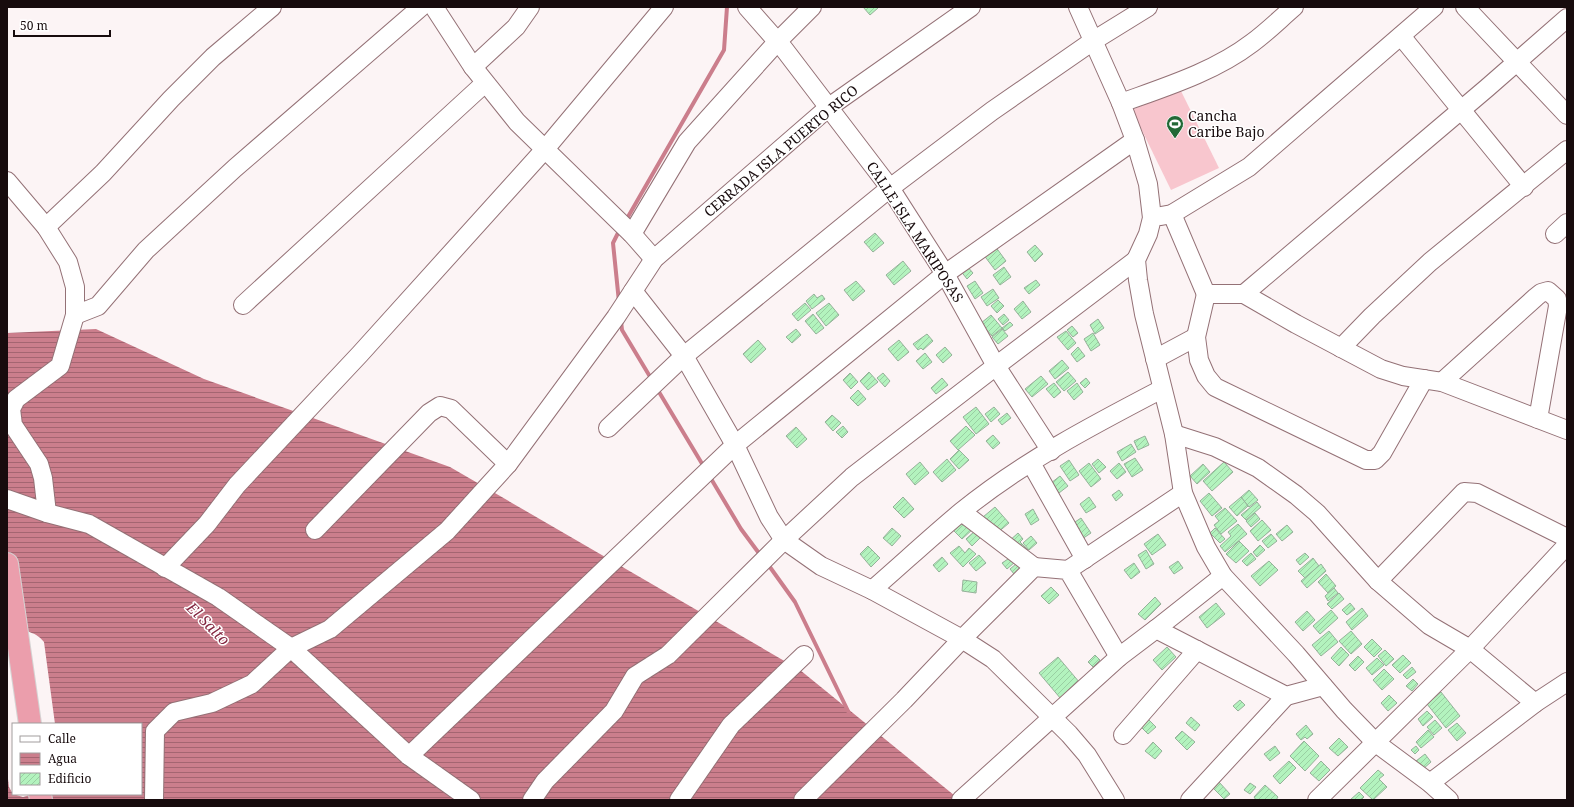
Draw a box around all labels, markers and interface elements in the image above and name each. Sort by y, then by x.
scale bar [14,12,110,38]
text: 50 m [20,17,48,34]
street label: CERRADA ISLA PUERTO RICO [700,80,862,221]
place label: Cancha Caribe Bajo [1188,106,1265,141]
sports icon: Cancha Caribe Bajo [1165,114,1185,139]
street label: CALLE ISLA MARIPOSAS [863,158,968,306]
water label: El Salto [182,597,235,649]
legend [12,723,142,795]
text: Calle [48,730,76,747]
text: Agua [48,750,77,767]
text: Edificio [48,770,91,787]

